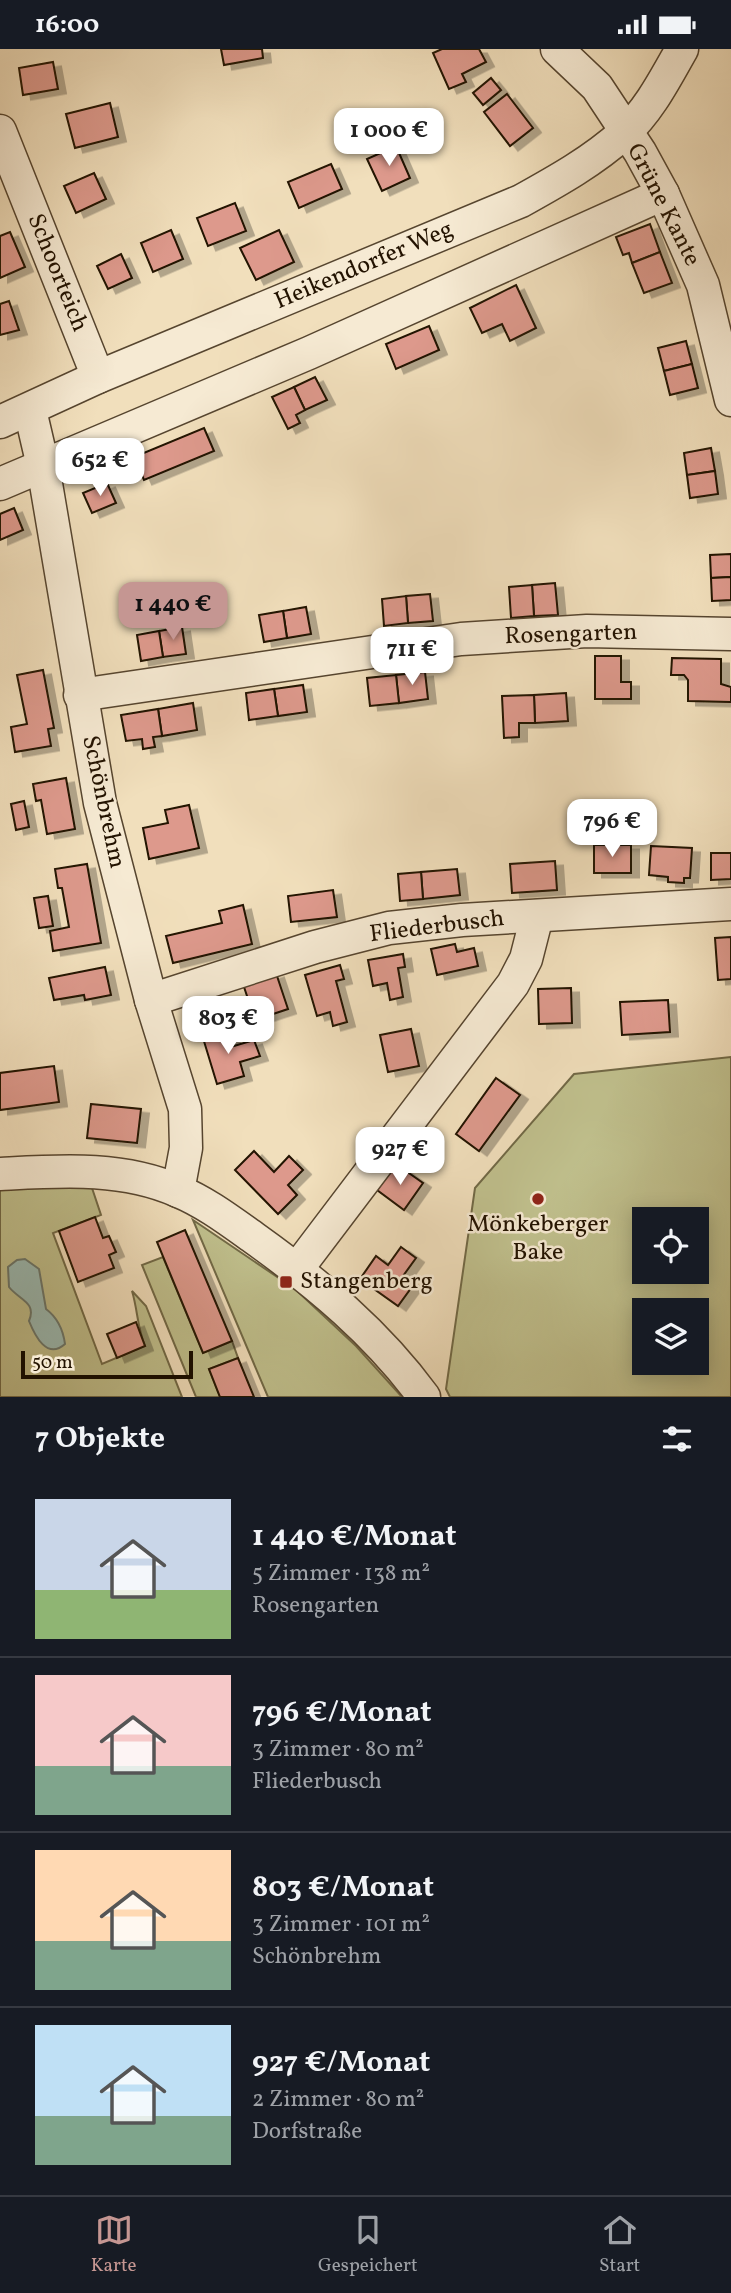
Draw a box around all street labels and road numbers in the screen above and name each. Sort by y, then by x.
street label: Grüne Kante [617,138,709,272]
street label: Schoorteich [18,209,96,337]
street label: Heikendorfer Weg [269,213,459,319]
street label: Rosengarten [504,616,638,654]
street label: Schönbrehm [72,732,134,872]
street label: Fliederbusch [368,902,506,952]

